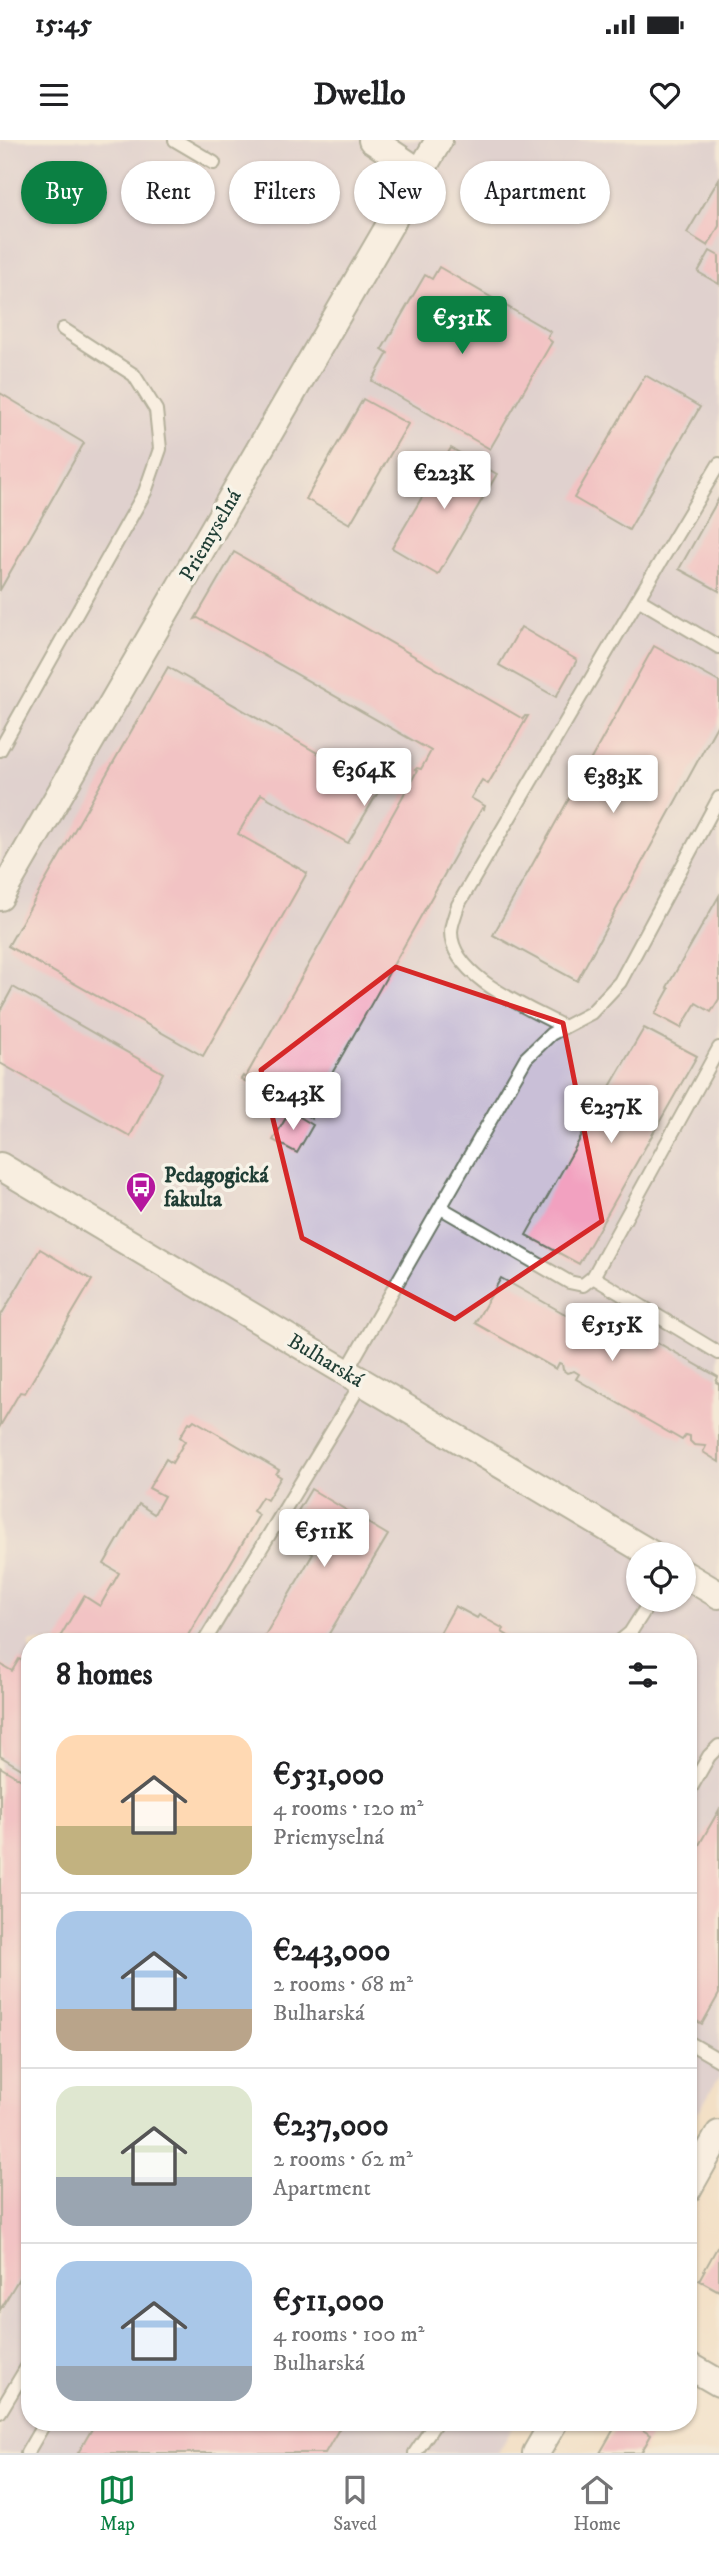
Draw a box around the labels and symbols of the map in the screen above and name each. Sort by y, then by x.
pin: €531K [413,296,511,356]
pin: €223K [395,452,493,511]
street label: Priemyselná [174,485,248,586]
pin: €364K [315,748,413,808]
pin: €383K [564,756,662,815]
pin: €243K [244,1072,342,1132]
pin: €237K [562,1086,660,1145]
place label: Pedagogická fakulta [163,1163,270,1213]
bus stop icon: Pedagogická fakulta [124,1170,158,1214]
pin: €515K [563,1304,661,1363]
street label: Bulharská [283,1328,368,1394]
pin: €511K [275,1510,373,1569]

